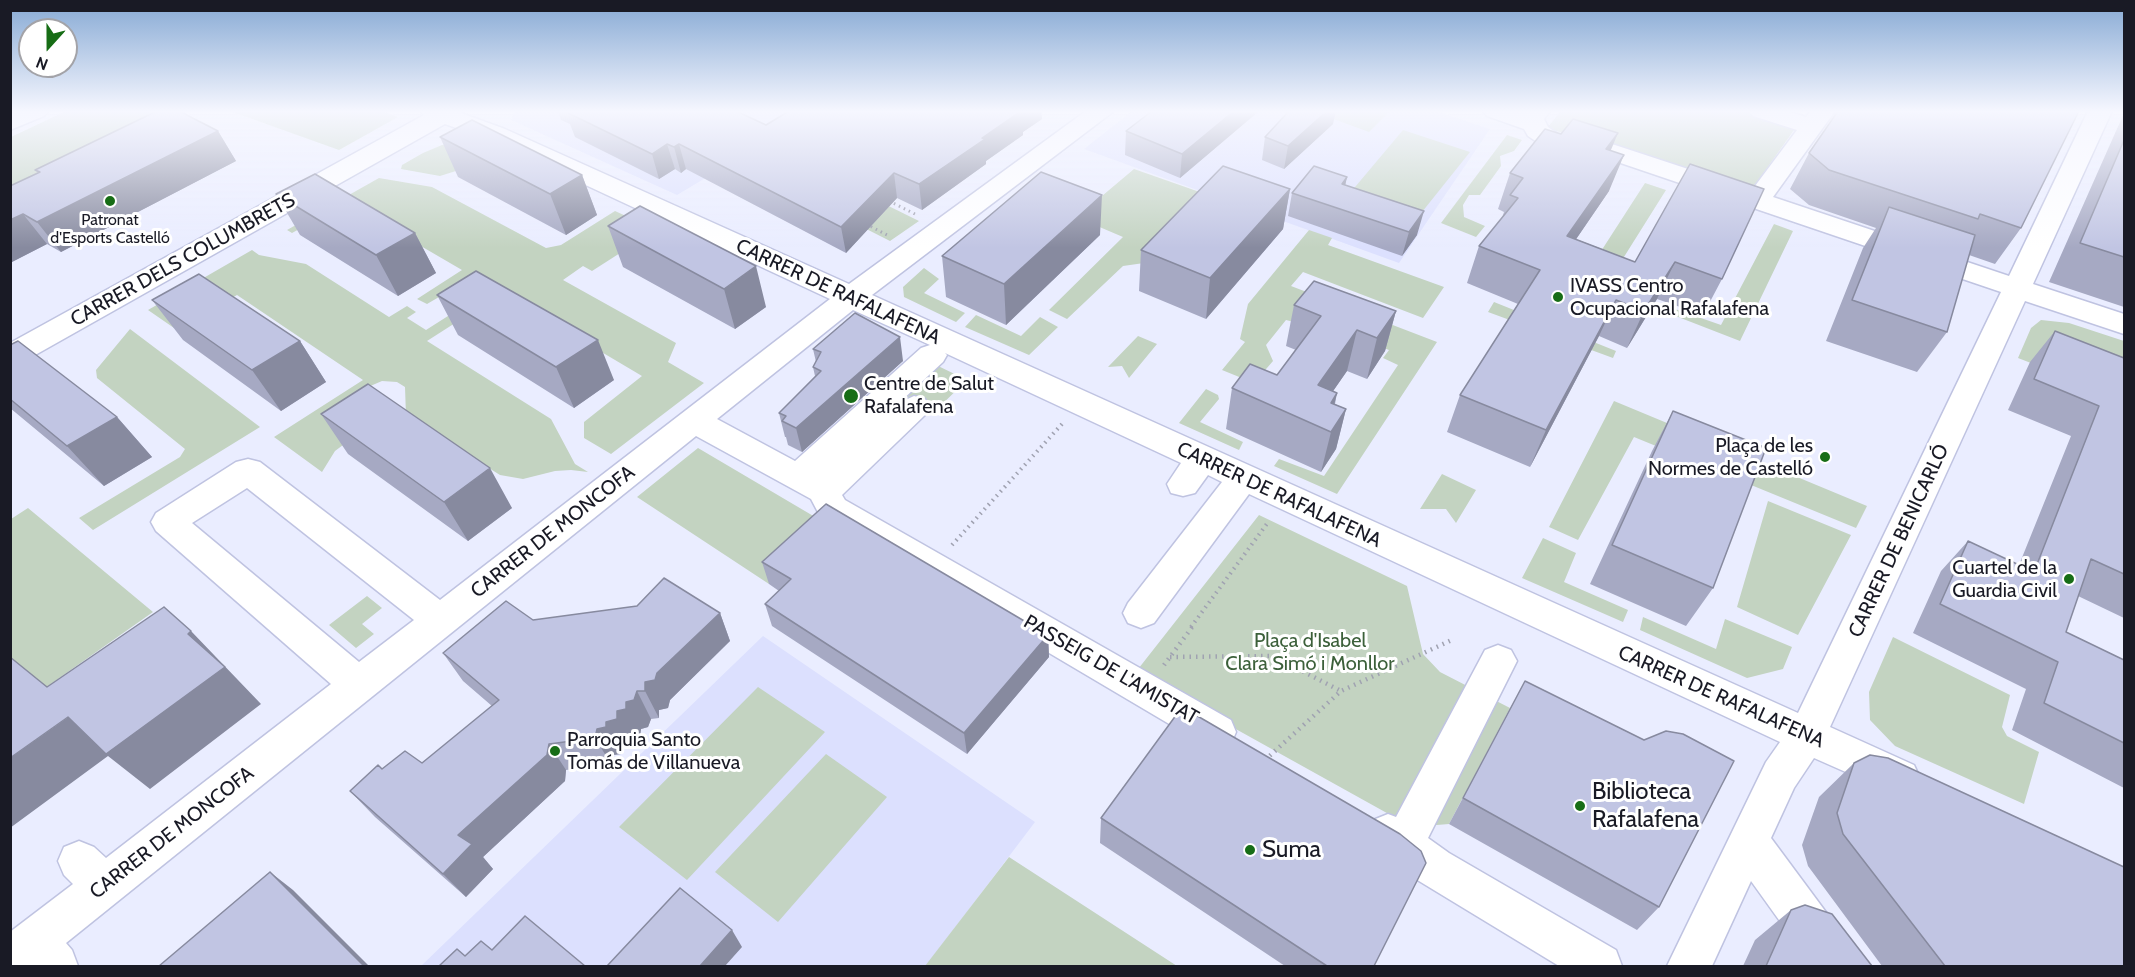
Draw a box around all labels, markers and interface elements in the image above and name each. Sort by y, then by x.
north arrow [18,18,78,78]
text: N [33,53,51,74]
street label: CARRER DELS COLUMBRETS [66,188,300,332]
marker: Patronat d'Esports Castelló [103,194,117,208]
place label: Patronat d'Esports Castelló [50,210,170,248]
street label: CARRER DE RAFALAFENA [732,234,944,350]
place label: IVASS Centro Ocupacional Rafalafena [1570,274,1769,321]
marker: IVASS Centro Ocupacional Rafalafena [1551,290,1565,304]
place label: Centre de Salut Rafalafena [864,372,994,419]
marker: Centre de Salut Rafalafena [842,387,860,405]
place label: Plaça de les Normes de Castelló [1648,434,1813,481]
street label: CARRER DE RAFALAFENA [1173,437,1385,553]
street label: CARRER DE BENICARLÓ [1844,441,1954,641]
marker: Plaça de les Normes de Castelló [1818,450,1832,464]
street label: CARRER DE MONCOFA [466,461,640,603]
place label: Cuartel de la Guardia Civil [1952,556,2057,603]
marker: Cuartel de la Guardia Civil [2062,572,2076,586]
street label: PASSEIG DE L'AMISTAT [1019,610,1203,730]
park label: Plaça d'Isabel Clara Simó i Monllor [1225,629,1395,676]
street label: CARRER DE RAFALAFENA [1614,641,1828,753]
place label: Parroquia Santo Tomás de Villanueva [567,728,740,775]
marker: Parroquia Santo Tomás de Villanueva [548,744,562,758]
street label: CARRER DE MONCOFA [85,762,259,904]
place label: Biblioteca Rafalafena [1592,778,1699,834]
marker: Biblioteca Rafalafena [1573,799,1587,813]
place label: Suma [1262,836,1321,864]
marker: Suma [1243,843,1257,857]

